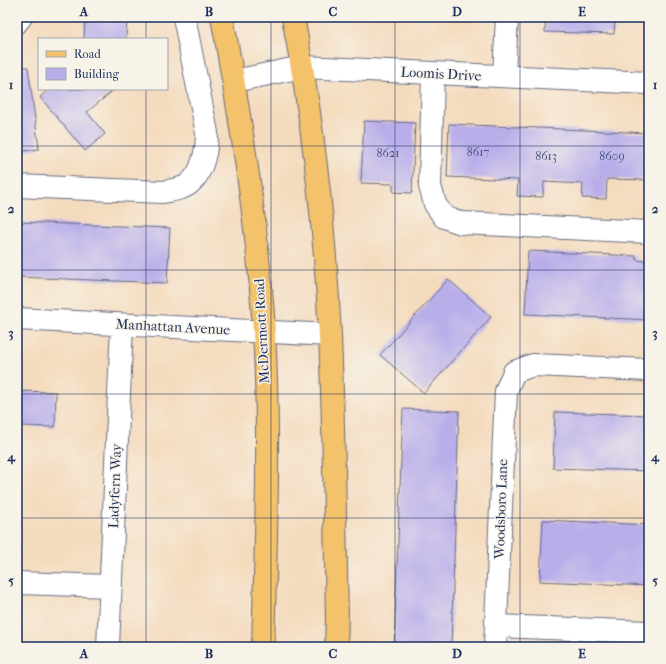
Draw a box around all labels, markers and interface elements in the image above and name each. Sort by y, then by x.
text: A [79,4,89,19]
text: B [205,4,214,19]
text: C [329,4,338,19]
text: D [452,4,462,19]
text: E [578,4,586,19]
legend [38,38,168,90]
text: Road [74,47,101,61]
street label: Loomis Drive [400,63,482,85]
text: Building [74,67,119,81]
text: 1 [9,77,14,92]
text: 1 [653,77,658,92]
house number: 8617 [467,145,489,159]
house number: 8621 [377,146,399,160]
house number: 8613 [535,149,557,163]
house number: 8609 [599,149,625,163]
text: 2 [8,201,15,216]
text: 2 [652,201,659,216]
street label: McDermott Road [251,278,273,384]
street label: Manhattan Avenue [115,316,231,338]
text: 3 [8,325,14,341]
text: 3 [652,325,658,341]
street label: Ladyfern Way [105,443,125,529]
text: 4 [6,449,16,465]
text: 4 [650,449,660,465]
street label: Woodsboro Lane [491,459,511,560]
text: 5 [8,573,14,588]
text: 5 [652,573,658,588]
text: A [79,646,89,661]
text: B [205,646,214,661]
text: C [329,646,338,661]
text: D [452,646,462,661]
text: E [578,646,586,661]

